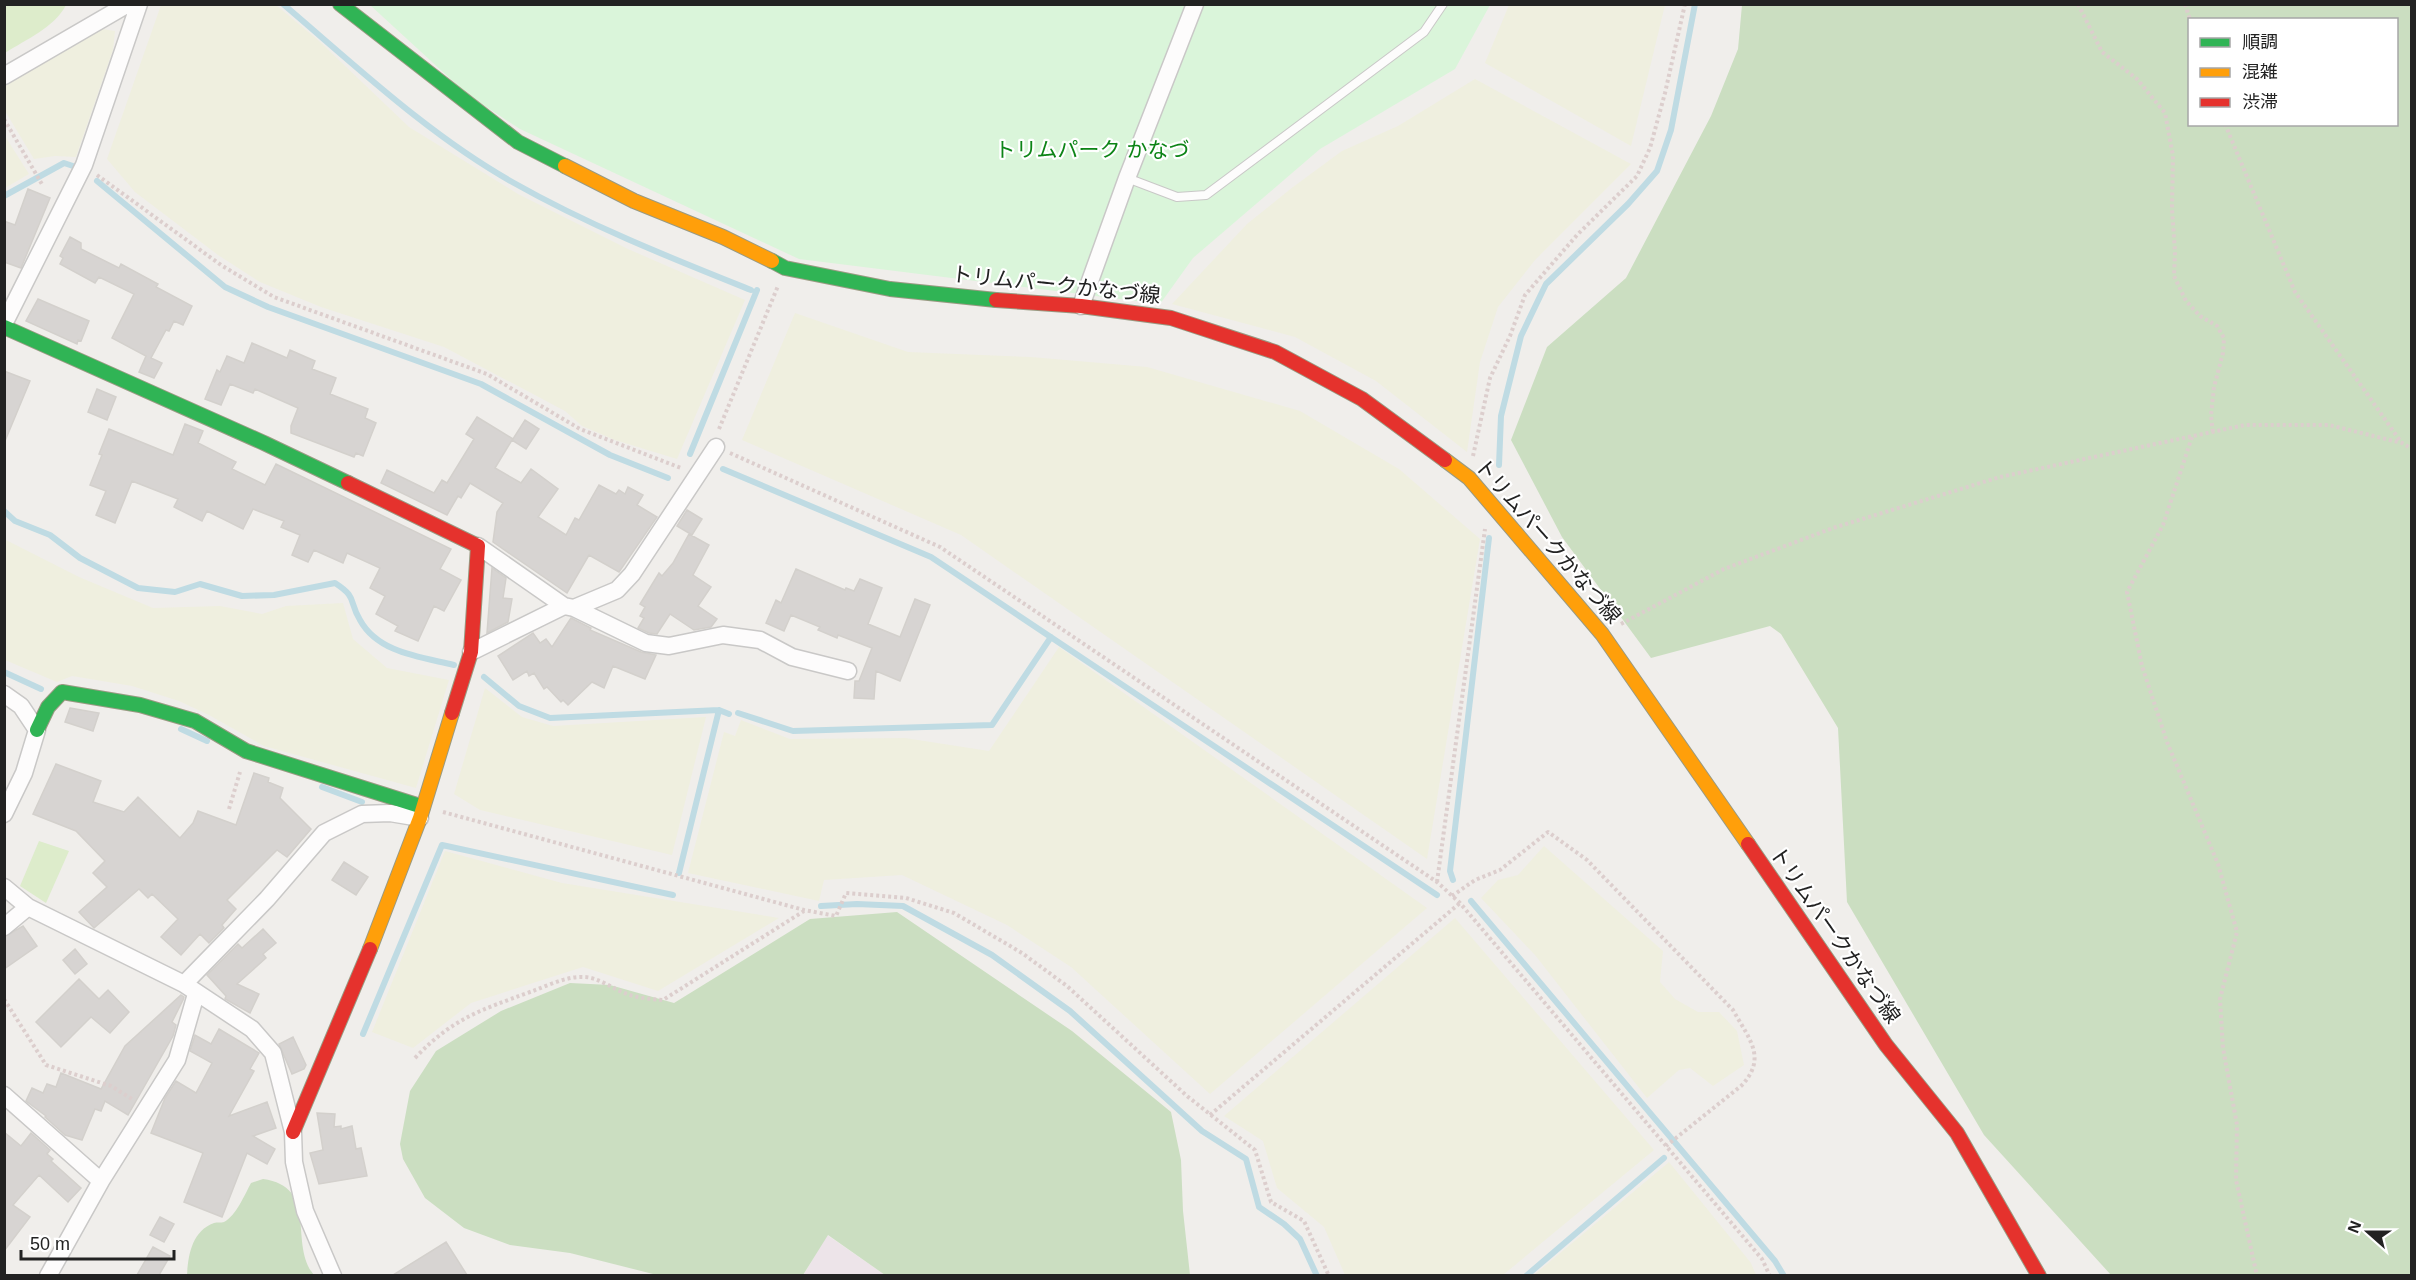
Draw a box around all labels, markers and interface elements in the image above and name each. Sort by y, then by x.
legend [2188,18,2398,126]
text: 順調 [2242,32,2278,52]
text: 混雑 [2242,62,2278,82]
text: 渋滞 [2242,92,2278,112]
park label: トリムパーク かなづ [995,138,1189,161]
street label: トリムパークかなづ線 [950,262,1162,307]
street label: トリムパークかなづ線 [1471,454,1626,627]
street label: トリムパークかなづ線 [1766,842,1905,1027]
north arrow [2338,1202,2398,1262]
text: N [2344,1218,2364,1235]
scale bar [21,1223,174,1261]
text: 50 m [30,1234,70,1254]

